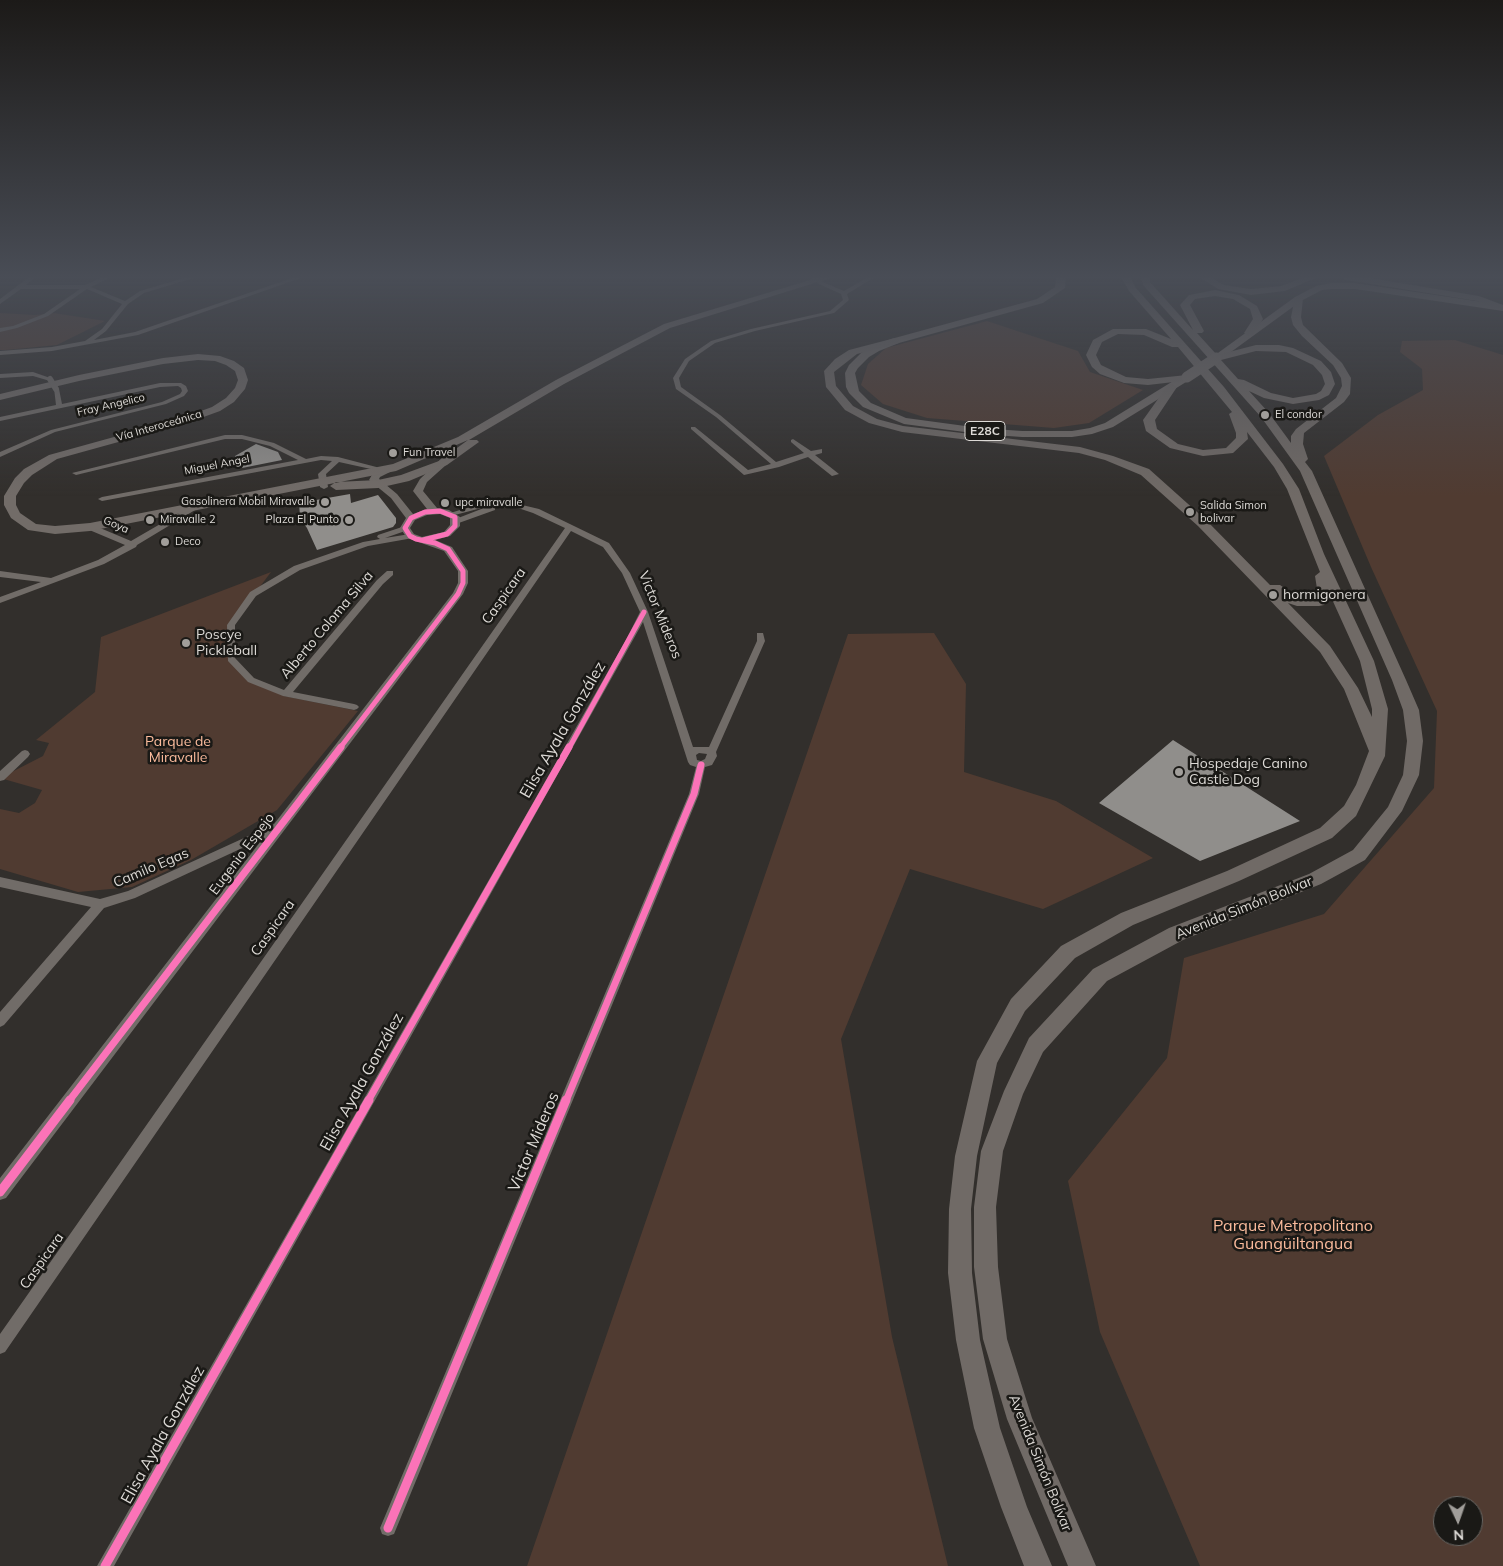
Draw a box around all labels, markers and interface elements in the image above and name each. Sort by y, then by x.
street label: Fray Angelico [76,391,146,419]
street label: Vía Interoceánica [115,408,203,444]
place label: El condor [1275,408,1322,422]
marker: El condor [1259,409,1271,421]
road number: E28C [965,422,1005,441]
place label: Fun Travel [403,446,455,460]
marker: Fun Travel [387,447,399,459]
street label: Miguel Angel [183,452,251,478]
place label: Gasolinera Mobil Miravalle [181,495,315,509]
marker: Gasolinera Mobil Miravalle [319,496,331,508]
place label: upc miravalle [455,496,523,510]
marker: upc miravalle [439,497,451,509]
place label: Salida Simon bolivar [1200,499,1267,525]
marker: Salida Simon bolivar [1184,506,1196,518]
place label: Miravalle 2 [160,513,216,527]
place label: Plaza El Punto [266,513,339,527]
street label: Goya [101,514,131,536]
marker: Miravalle 2 [144,514,156,526]
marker: Plaza El Punto [343,514,355,526]
place label: Deco [175,535,201,549]
marker: Deco [159,536,171,548]
street label: Caspicara [478,565,530,627]
street label: Alberto Coloma Silva [277,568,377,682]
street label: Victor Mideros [635,569,685,661]
place label: hormigonera [1283,587,1366,603]
marker: hormigonera [1267,589,1279,601]
place label: Poscye Pickleball [196,627,257,660]
marker: Poscye Pickleball [180,637,192,649]
street label: Elisa Ayala González [516,658,610,802]
park label: Parque de Miravalle [145,734,211,766]
place label: Hospedaje Canino Castle Dog [1189,756,1308,789]
marker: Hospedaje Canino Castle Dog [1173,766,1185,778]
street label: Eugenio Espejo [206,810,278,898]
street label: Camilo Egas [111,845,191,891]
street label: Avenida Simón Bolívar [1173,873,1315,943]
street label: Caspicara [247,897,299,959]
street label: Elisa Ayala González [316,1010,408,1154]
street label: Victor Mideros [504,1089,564,1195]
park label: Parque Metropolitano Guangüiltangua [1213,1216,1373,1254]
street label: Caspicara [16,1230,68,1292]
street label: Elisa Ayala González [117,1363,209,1507]
street label: Avenida Simón Bolívar [1005,1392,1075,1534]
north arrow [1433,1496,1483,1546]
text: N [1453,1526,1464,1544]

